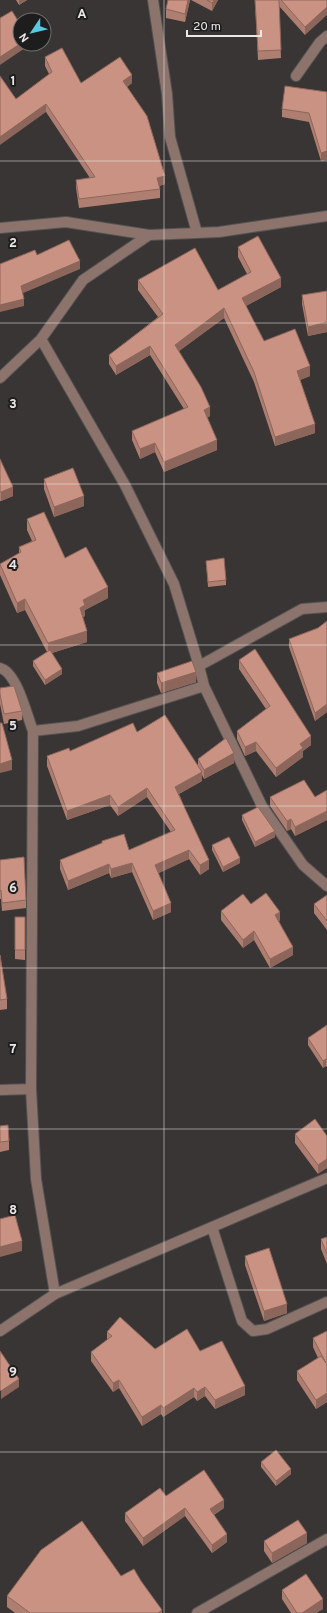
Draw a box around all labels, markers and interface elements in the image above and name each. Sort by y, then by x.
text: A [77,7,87,23]
north arrow [12,12,52,52]
scale bar [187,12,261,38]
text: 20 m [193,19,221,35]
text: N [17,30,33,44]
text: 1 [10,74,16,90]
text: 2 [9,236,17,252]
text: 3 [9,397,17,413]
text: 4 [9,558,17,574]
text: 5 [9,719,17,735]
text: 6 [9,881,17,897]
text: 7 [10,1042,17,1058]
text: 8 [9,1203,17,1219]
text: 9 [9,1365,17,1381]

